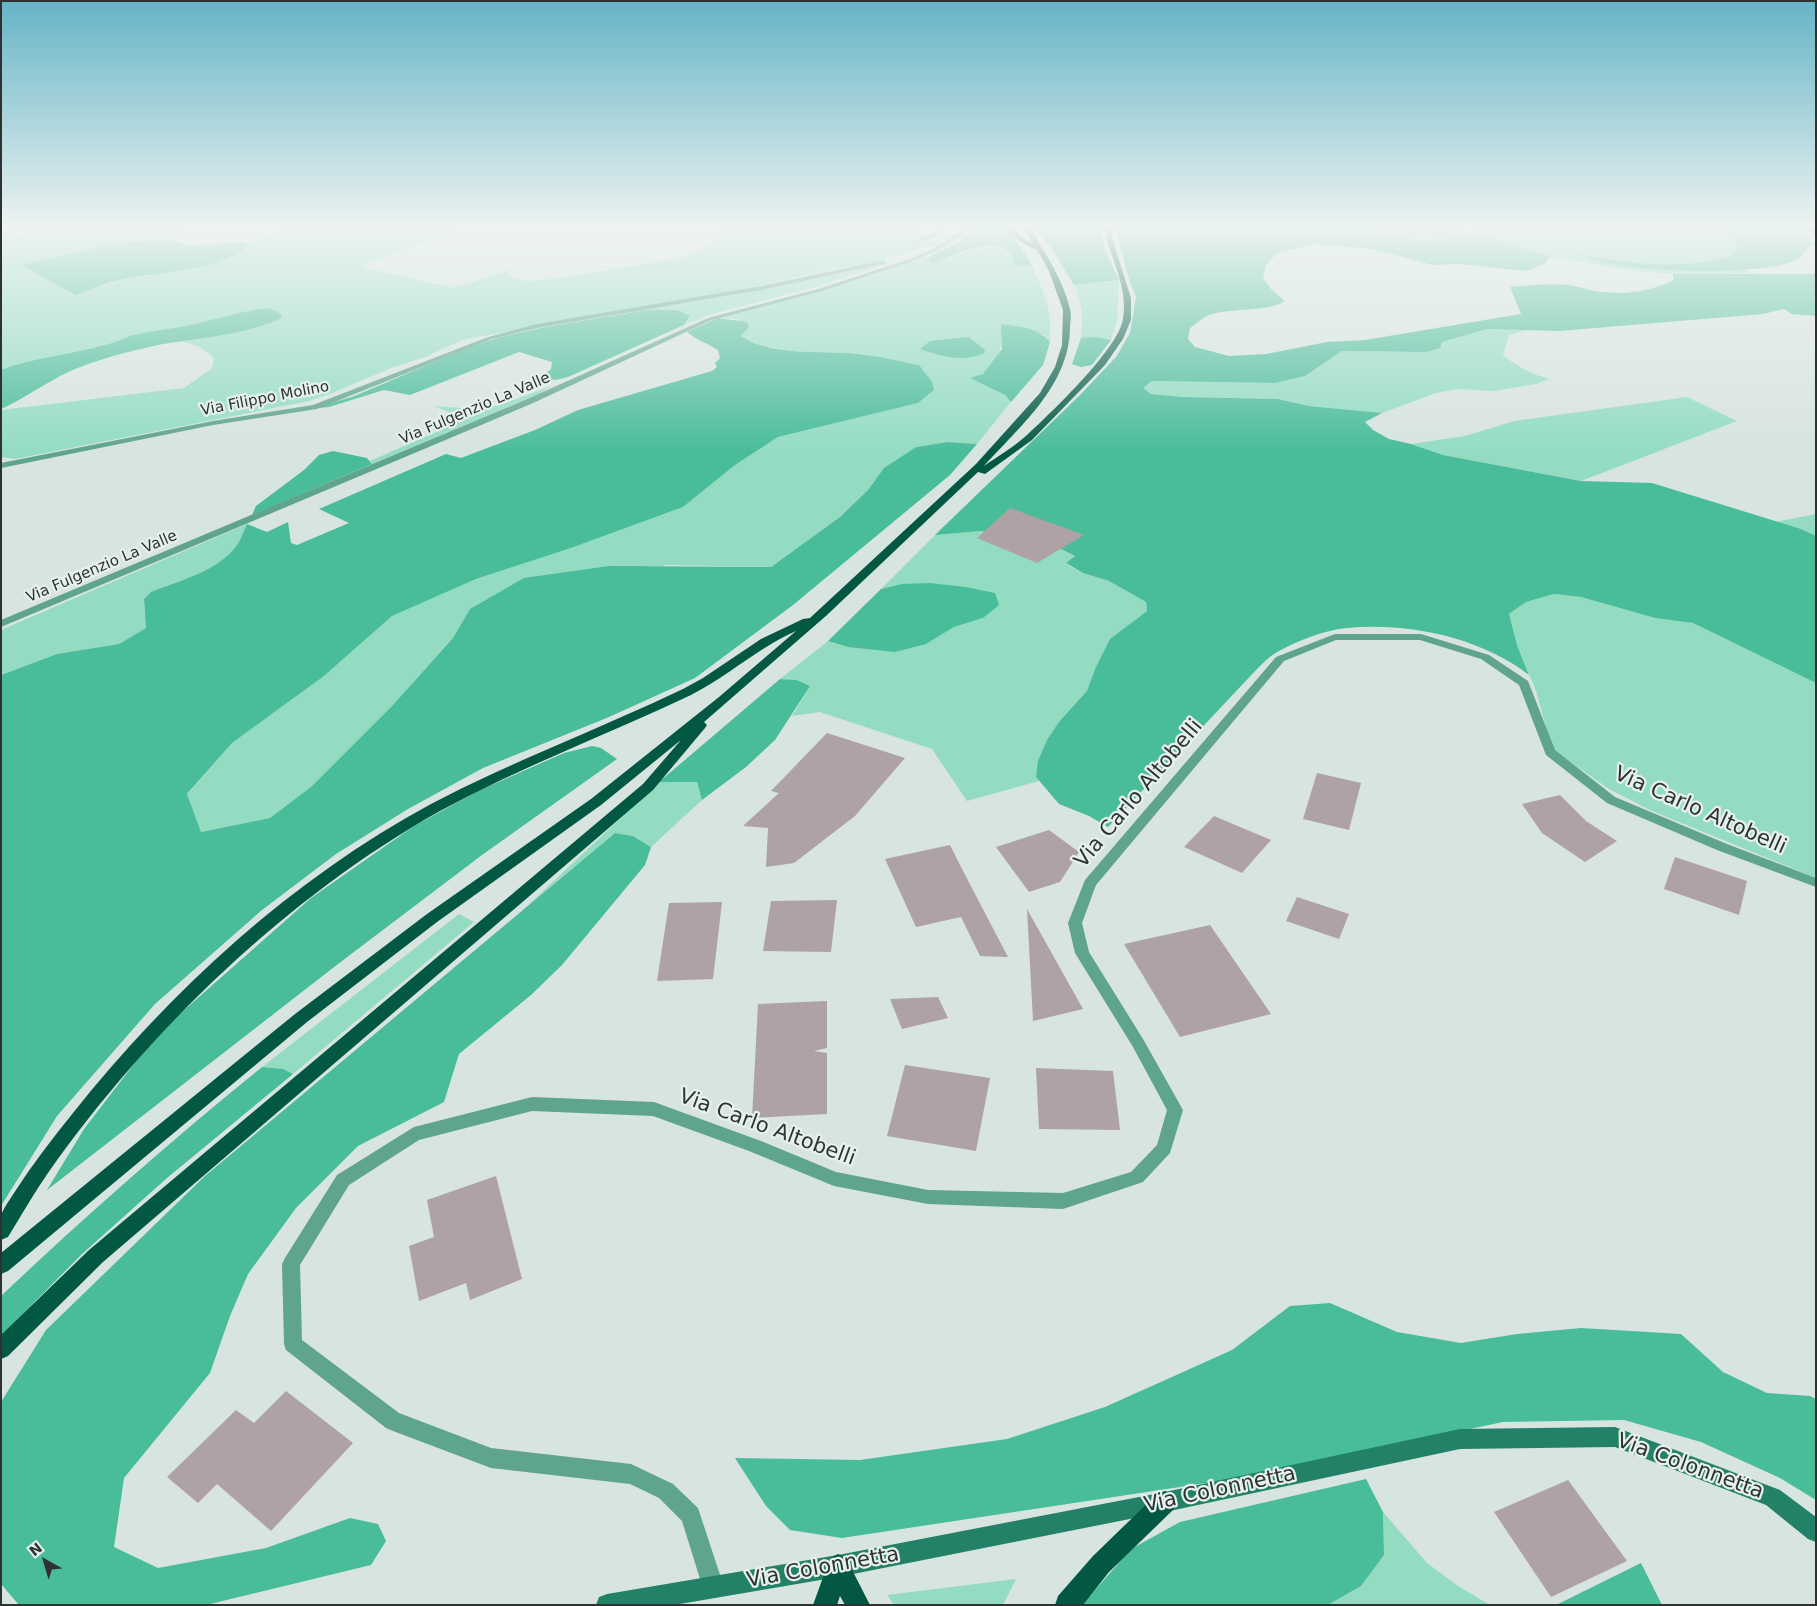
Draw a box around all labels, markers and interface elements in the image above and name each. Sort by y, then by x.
street label: Via Fulgenzio La Valle [397,369,553,449]
street label: Via Filippo Molino [199,378,331,420]
street label: Via Fulgenzio La Valle [24,527,180,607]
street label: Via Carlo Altobelli [1070,715,1208,873]
street label: Via Carlo Altobelli [1610,762,1790,860]
street label: Via Carlo Altobelli [675,1084,859,1172]
street label: Via Colonnetta [1613,1429,1767,1505]
street label: Via Colonnetta [1142,1462,1298,1518]
north arrow [20,1536,70,1586]
text: N [26,1539,45,1559]
street label: Via Colonnetta [745,1542,901,1594]

